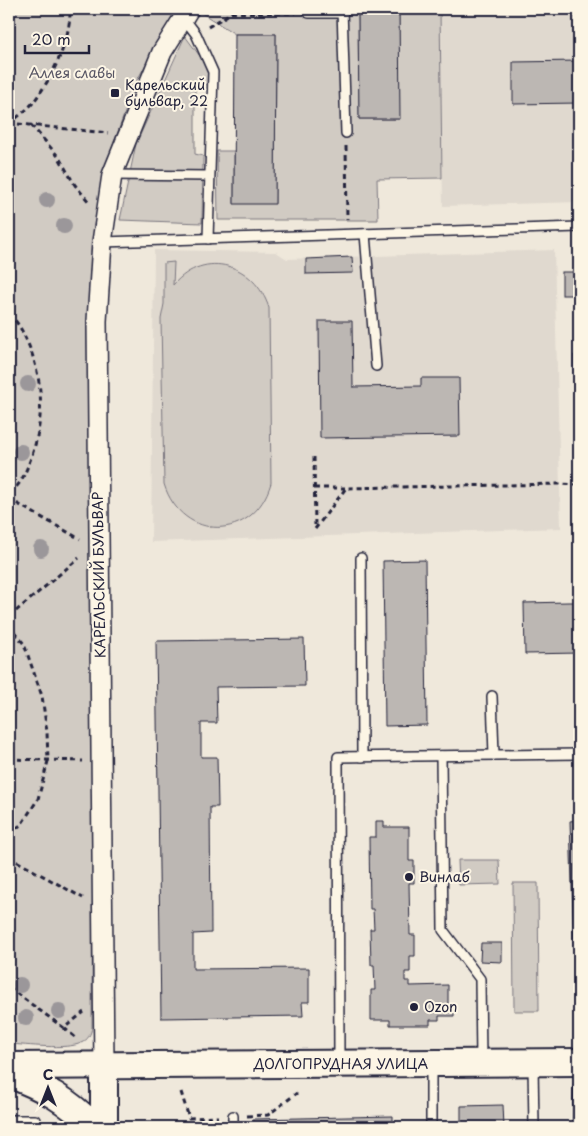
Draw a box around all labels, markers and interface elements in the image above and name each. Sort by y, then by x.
scale bar [25,22,89,54]
text: 20 m [32,27,71,50]
park label: Аллея славы [29,62,115,83]
place label: Карельский бульвар, 22 [125,74,208,111]
marker: Карельский бульвар, 22 [109,87,121,99]
street label: КАРЕЛЬСКИЙ БУЛЬВАР [87,491,110,658]
place label: Винлаб [419,866,470,887]
marker: Винлаб [403,871,415,883]
place label: Ozon [424,996,457,1017]
marker: Ozon [408,1001,420,1013]
street label: ДОЛГОПРУДНАЯ УЛИЦА [253,1053,428,1074]
north arrow [22,1064,72,1114]
text: С [43,1064,53,1085]

